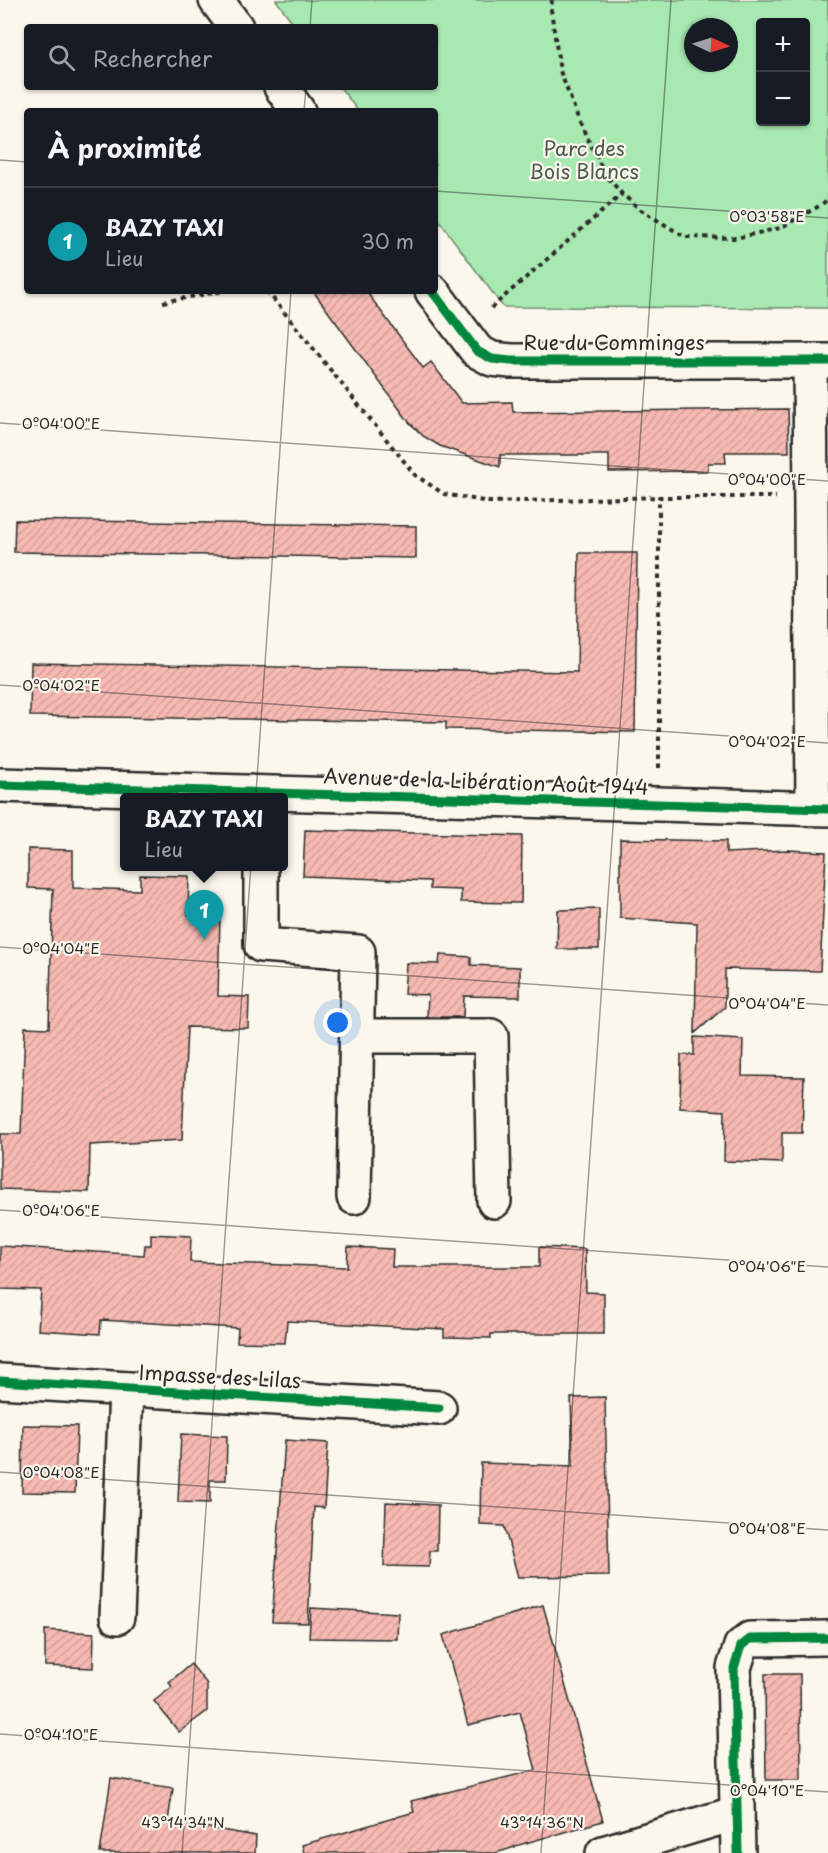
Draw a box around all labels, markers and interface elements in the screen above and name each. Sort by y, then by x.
north arrow [684,18,738,72]
map controls [756,18,810,126]
button: + [756,18,810,72]
search box [24,24,438,90]
icon: search [45,41,78,74]
text: Rechercher [93,41,212,74]
button: − [756,72,810,126]
text: À proximité [48,128,202,167]
park label: Parc des Bois Blancs [529,133,639,186]
text: 0°03'58"E [729,204,805,227]
text: BAZY TAXI [105,210,224,243]
text: 1 [63,226,72,256]
text: 30 m [361,226,414,256]
text: Lieu [105,243,143,273]
street label: Rue du Comminges [523,327,705,357]
text: 0°04'00"E [22,411,100,434]
text: 0°04'00"E [728,467,806,490]
text: 0°04'02"E [22,673,100,696]
text: 0°04'02"E [728,729,806,752]
street label: Avenue de la Libération Août 1944 [323,760,649,802]
popup [120,793,288,871]
text: BAZY TAXI [144,801,264,834]
text: Lieu [144,834,183,864]
pin: 1 [184,890,224,940]
text: 0°04'04"E [22,936,100,959]
text: 0°04'04"E [728,991,806,1014]
your location [323,1008,352,1037]
text: 0°04'06"E [22,1198,100,1221]
text: 0°04'06"E [728,1254,806,1277]
street label: Impasse des Lilas [138,1357,302,1395]
text: 0°04'08"E [22,1460,100,1483]
text: 0°04'08"E [728,1516,806,1539]
text: 0°04'10"E [24,1722,98,1745]
text: 0°04'10"E [730,1778,804,1801]
text: 43°14'34"N [141,1810,225,1833]
text: 43°14'36"N [500,1810,584,1833]

